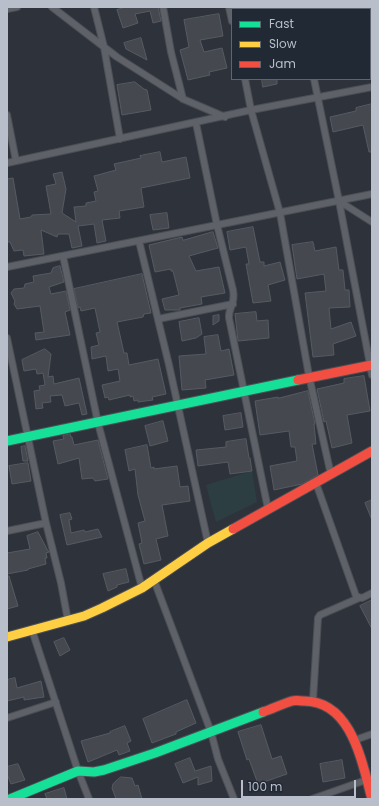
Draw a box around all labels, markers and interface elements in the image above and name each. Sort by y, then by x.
legend [231,8,371,80]
text: Fast [269,15,294,32]
text: Slow [269,35,297,52]
text: Jam [269,55,296,72]
scale bar [243,772,358,798]
text: 100 m [248,778,282,795]

